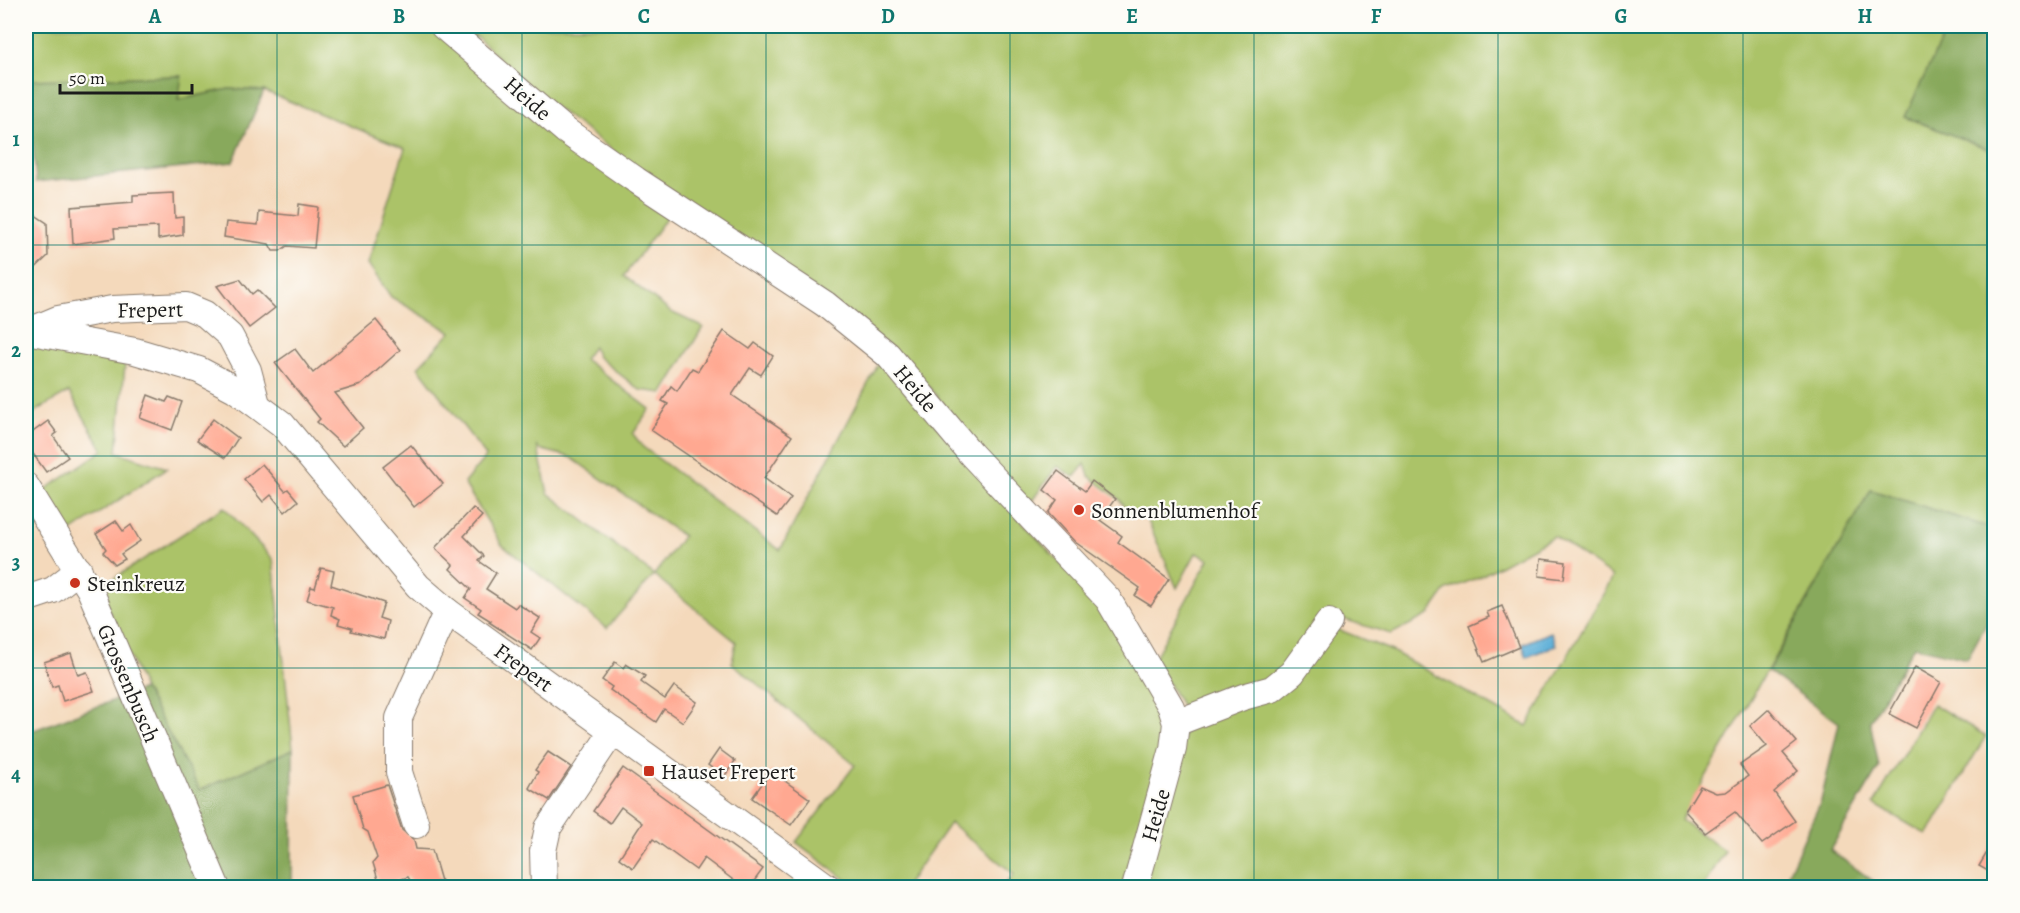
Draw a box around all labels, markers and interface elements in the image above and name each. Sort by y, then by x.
text: A [148,3,162,30]
text: B [393,3,405,30]
text: C [638,3,650,30]
text: D [881,3,895,30]
text: E [1126,3,1138,30]
text: F [1371,3,1382,30]
text: G [1614,3,1628,30]
text: H [1858,3,1873,30]
scale bar [60,57,192,95]
text: 50 m [69,66,105,90]
street label: Heide [497,70,558,128]
text: 1 [12,126,20,153]
street label: Frepert [117,294,183,326]
text: 2 [11,337,21,364]
street label: Heide [886,358,944,419]
place label: Sonnenblumenhof [1091,496,1261,526]
marker: Sonnenblumenhof [1072,503,1086,517]
text: 3 [12,549,20,576]
place label: Steinkreuz [87,569,185,599]
marker: Steinkreuz [68,576,82,590]
street label: Grossenbusch [90,620,167,747]
street label: Frepert [488,636,559,699]
place label: Hauset Frepert [661,757,796,787]
text: 4 [11,761,21,788]
marker: Hauset Frepert [642,764,656,778]
street label: Heide [1134,785,1178,845]

